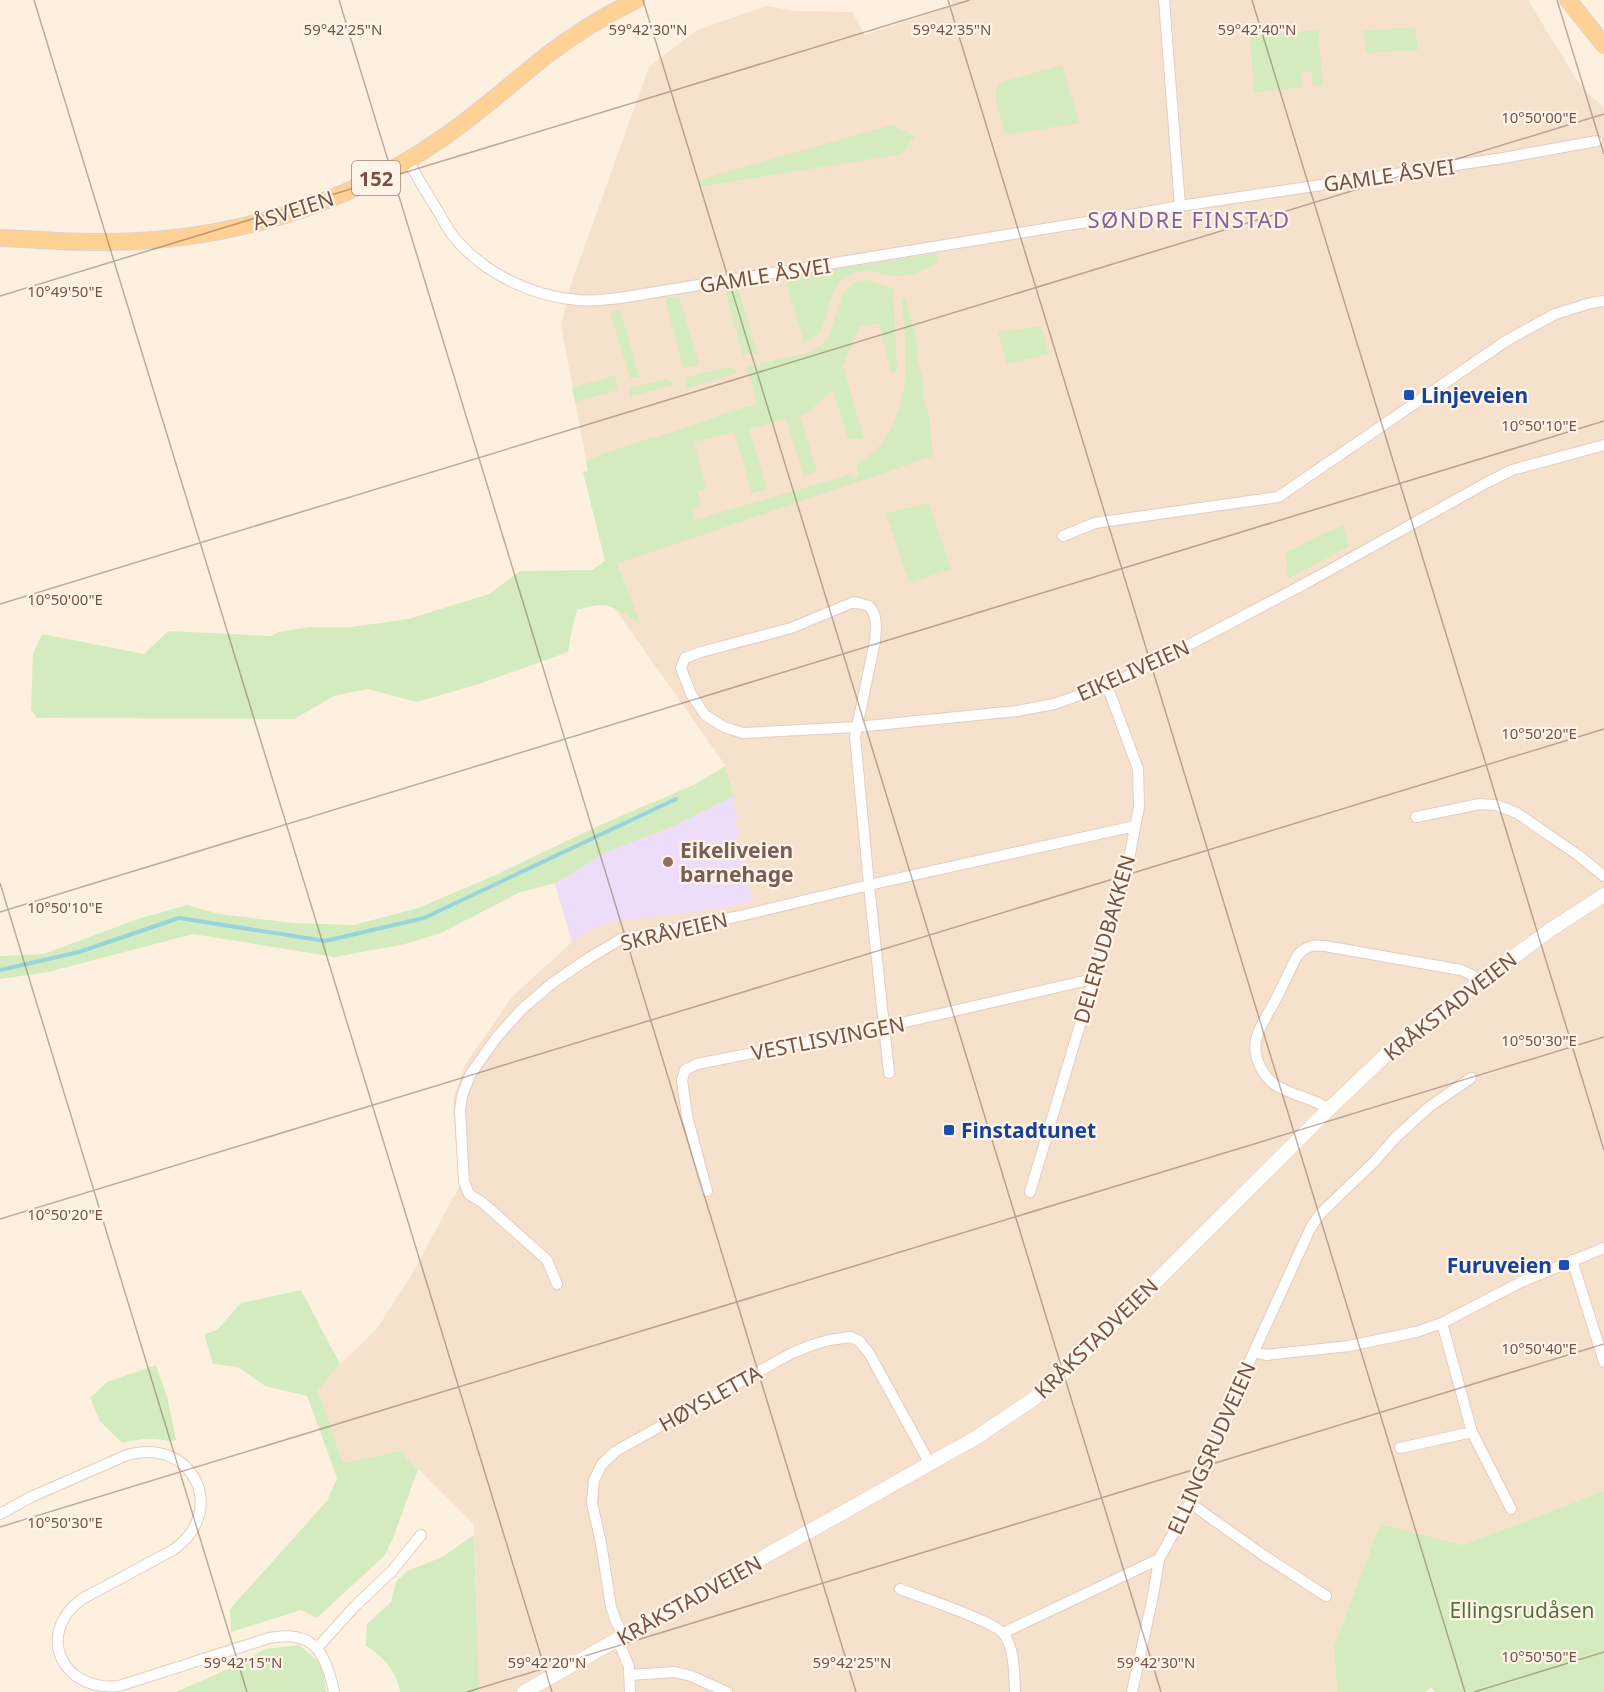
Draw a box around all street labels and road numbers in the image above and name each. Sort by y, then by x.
street label: GAMLE ÅSVEI [1322,152,1456,198]
road number: 152 [352,161,400,195]
street label: ÅSVEIEN [249,184,337,236]
street label: GAMLE ÅSVEI [697,251,833,299]
street label: EIKELIVEIEN [1072,633,1194,707]
street label: DELERUDBAKKEN [1067,851,1141,1027]
street label: SKRÅVEIEN [618,905,730,957]
street label: KRÅKSTADVEIEN [1378,945,1522,1067]
street label: VESTLISVINGEN [749,1009,907,1067]
street label: KRÅKSTADVEIEN [1028,1272,1164,1404]
street label: ELLINGSRUDVEIEN [1160,1357,1262,1539]
street label: HØYSLETTA [654,1358,767,1438]
street label: KRÅKSTADVEIEN [611,1549,767,1651]

